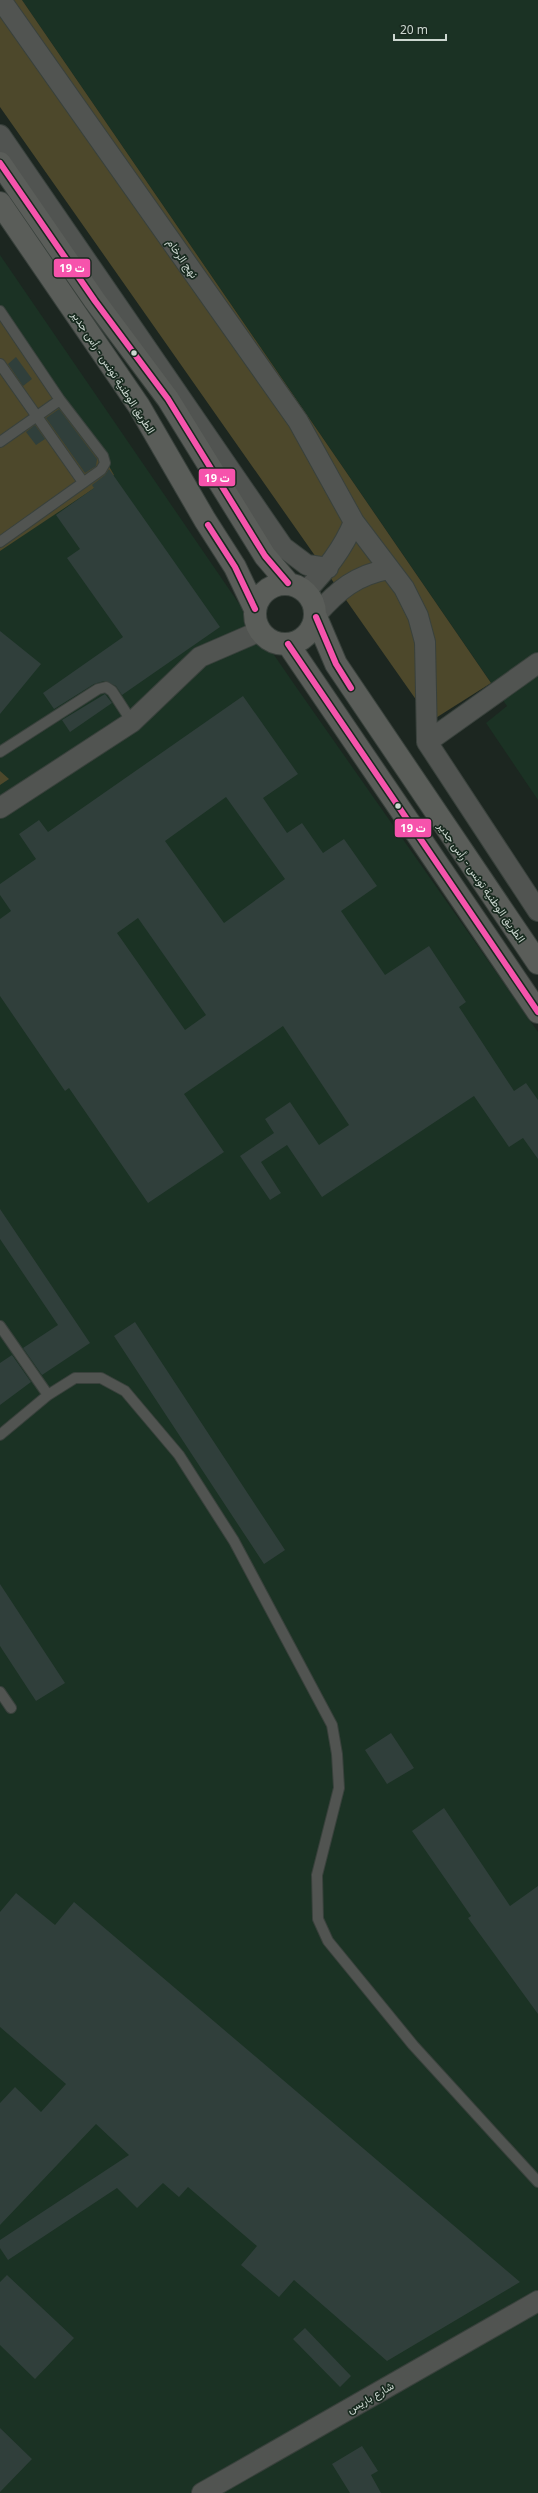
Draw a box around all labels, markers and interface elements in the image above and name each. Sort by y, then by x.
scale bar [394,16,446,42]
text: 20 m [400,21,428,38]
street label: نهج الرخام [163,235,202,281]
line badge: 19 ت [53,258,91,278]
text: 19 ت [59,260,85,275]
street label: الطريق الوطنية تونس - رأس جدير [68,307,159,436]
unlabelled marker [129,348,139,358]
line badge: 19 ت [198,468,236,487]
text: 19 ت [204,470,230,485]
unlabelled marker [393,801,403,811]
line badge: 19 ت [394,818,432,838]
street label: الطريق الوطنية تونس - رأس جدير [434,818,529,945]
text: 19 ت [400,820,426,835]
street label: شارع باريس [344,2377,397,2417]

